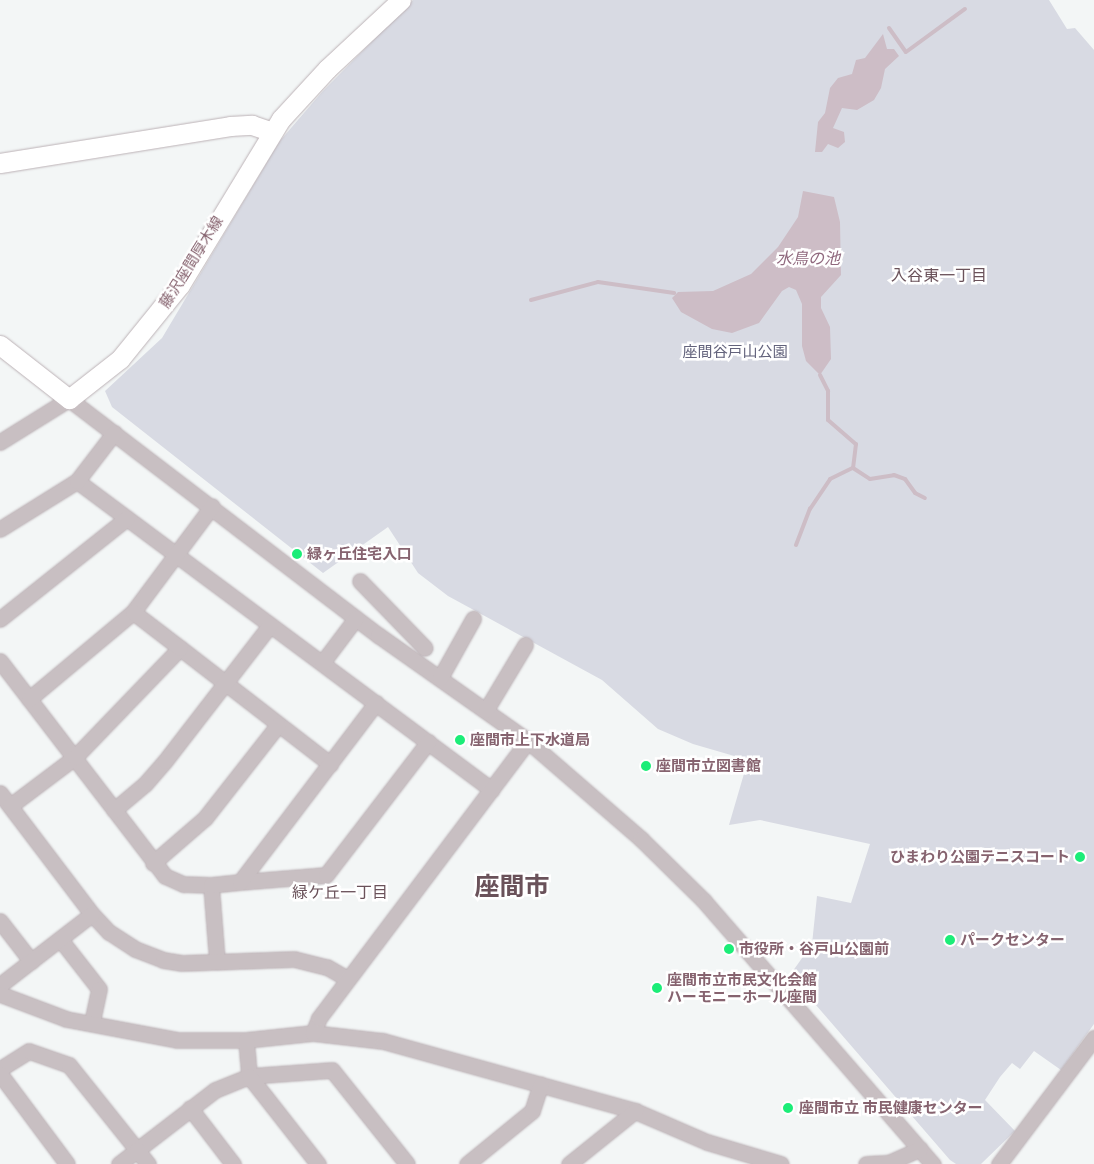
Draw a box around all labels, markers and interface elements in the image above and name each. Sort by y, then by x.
street label: 藤沢座間厚木線 [156,213,226,311]
water label: 水鳥の池 [776,249,840,269]
district label: 入谷東一丁目 [891,266,987,286]
park label: 座間谷戸山公園 [683,343,787,361]
place label: 緑ヶ丘住宅入口 [307,545,412,563]
marker: 緑ヶ丘住宅入口 [291,548,303,560]
place label: 座間市上下水道局 [470,731,590,749]
marker: 座間市上下水道局 [454,734,466,746]
place label: 座間市立図書館 [656,757,761,775]
marker: 座間市立図書館 [640,760,652,772]
place label: ひまわり公園テニスコート [890,848,1070,866]
marker: ひまわり公園テニスコート [1074,851,1086,863]
district label: 座間市 [475,871,549,901]
district label: 緑ケ丘一丁目 [292,883,388,903]
place label: パークセンター [960,931,1065,949]
marker: パークセンター [944,934,956,946]
place label: 市役所・谷戸山公園前 [739,940,889,958]
marker: 市役所・谷戸山公園前 [723,943,735,955]
place label: 座間市立市民文化会館 ハーモニーホール座間 [667,970,817,1005]
marker: 座間市立市民文化会館 ハーモニーホール座間 [651,982,663,994]
place label: 座間市立 市民健康センター [799,1099,983,1117]
marker: 座間市立 市民健康センター [781,1101,795,1115]

